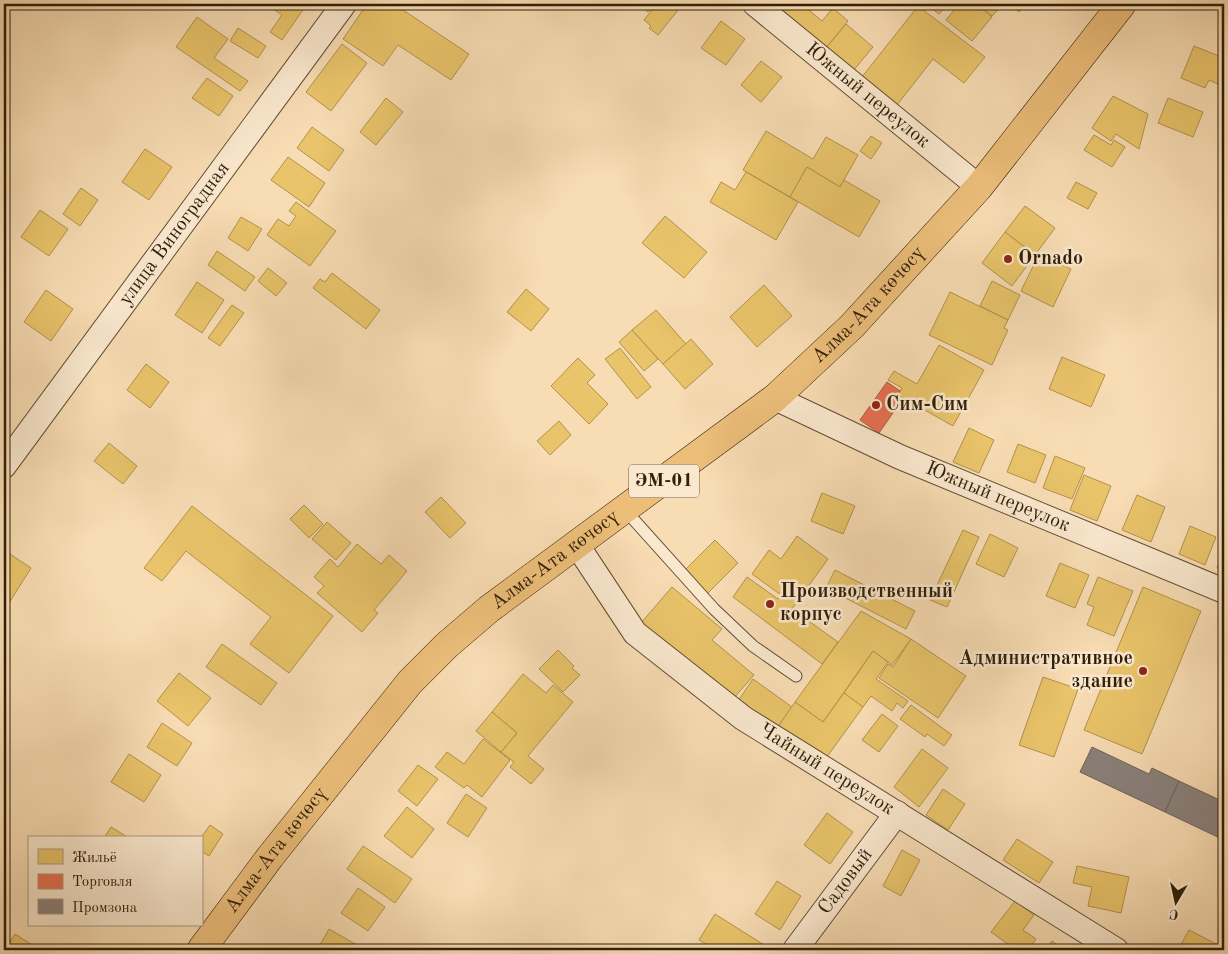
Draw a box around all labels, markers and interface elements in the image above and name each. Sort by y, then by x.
street label: Южный переулок [801,39,933,152]
street label: улица Виноградная [116,159,234,309]
street label: Алма-Ата көчөсү [808,243,929,368]
place label: Ornado [1018,249,1083,269]
marker: Ornado [1002,253,1014,265]
place label: Сим-Сим [886,395,968,415]
marker: Сим-Сим [870,399,882,411]
street label: Южный переулок [923,459,1073,536]
road number: ЭМ-01 [629,464,699,498]
street label: Алма-Ата көчөсү [488,506,623,614]
place label: Производственный корпус [780,582,953,625]
marker: Производственный корпус [764,598,776,610]
place label: Административное здание [959,649,1133,692]
marker: Административное здание [1137,665,1149,677]
street label: Чайный переулок [755,720,898,819]
street label: Алма-Ата көчөсү [222,783,332,917]
legend [28,836,202,926]
street label: Садовый [815,845,877,919]
text: Жильё [72,851,117,866]
text: Торговля [72,875,133,890]
north arrow [1150,876,1200,926]
text: Промзона [72,901,138,916]
text: С [1168,906,1180,921]

